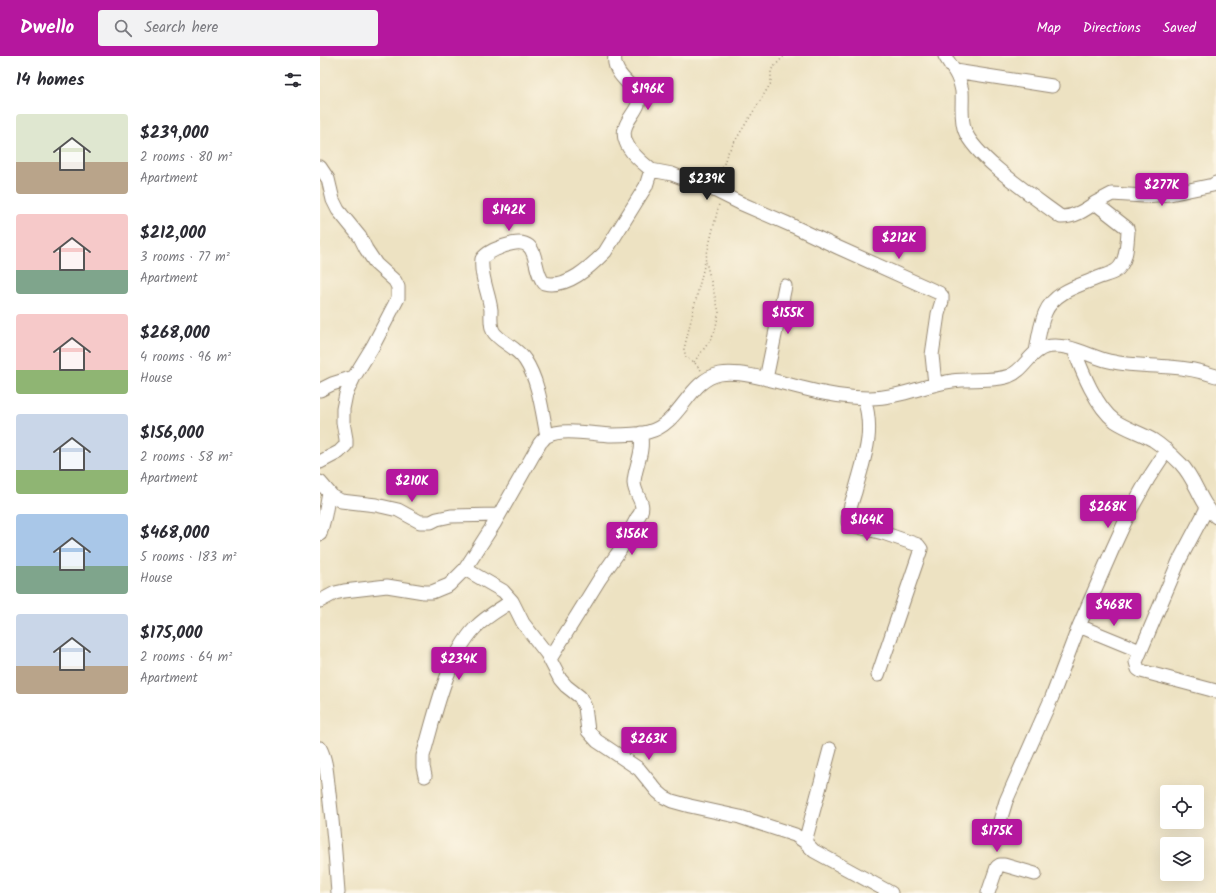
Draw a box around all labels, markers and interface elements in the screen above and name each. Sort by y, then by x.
search box [98,10,378,46]
text: Dwello [20,13,74,43]
text: Search here [144,16,218,40]
icon: search [112,17,134,39]
text: Map [1036,17,1061,39]
text: Directions [1083,17,1141,39]
text: Saved [1163,17,1196,39]
text: 14 homes [16,67,84,94]
icon: filters [282,69,304,91]
pin: $196K [620,77,676,111]
text: $196K [631,79,665,100]
text: $239,000 [140,120,209,147]
icon: home [48,130,96,178]
text: 2 rooms · 80 m² [140,147,232,168]
pin: $239K [679,167,735,201]
text: Apartment [140,168,198,189]
text: $239K [689,169,725,190]
pin: $277K [1134,173,1190,207]
text: $277K [1144,175,1180,196]
pin: $142K [481,198,537,232]
text: $142K [492,200,526,221]
text: $212,000 [140,220,206,247]
pin: $212K [871,226,927,260]
text: $212K [882,228,916,249]
icon: home [48,230,96,278]
text: 3 rooms · 77 m² [140,247,230,268]
text: Apartment [140,268,198,289]
pin: $155K [760,301,816,335]
text: $155K [772,303,804,324]
text: $268,000 [140,320,210,347]
icon: home [48,330,96,378]
text: 4 rooms · 96 m² [140,347,231,368]
text: House [140,368,172,389]
text: $156,000 [140,420,204,447]
icon: home [48,430,96,478]
text: 2 rooms · 58 m² [140,447,233,468]
text: Apartment [140,468,198,489]
pin: $210K [384,469,440,503]
text: $210K [395,471,429,492]
pin: $268K [1080,495,1136,529]
text: $268K [1089,497,1127,518]
pin: $164K [839,508,895,542]
text: $164K [850,510,884,531]
text: $468,000 [140,520,209,547]
pin: $156K [604,522,660,556]
text: $156K [615,524,649,545]
icon: home [48,530,96,578]
text: 5 rooms · 183 m² [140,547,237,568]
text: House [140,568,172,589]
pin: $468K [1086,593,1142,627]
text: $468K [1095,595,1133,616]
text: $175,000 [140,620,202,647]
icon: home [48,630,96,678]
text: 2 rooms · 64 m² [140,647,232,668]
pin: $234K [431,647,487,681]
text: $234K [440,649,478,670]
text: Apartment [140,668,198,689]
pin: $263K [621,727,677,761]
text: $263K [630,729,668,750]
map controls [1160,785,1204,881]
button: locate [1160,785,1204,829]
pin: $175K [969,819,1025,853]
text: $175K [981,821,1013,842]
button: layers [1160,837,1204,881]

